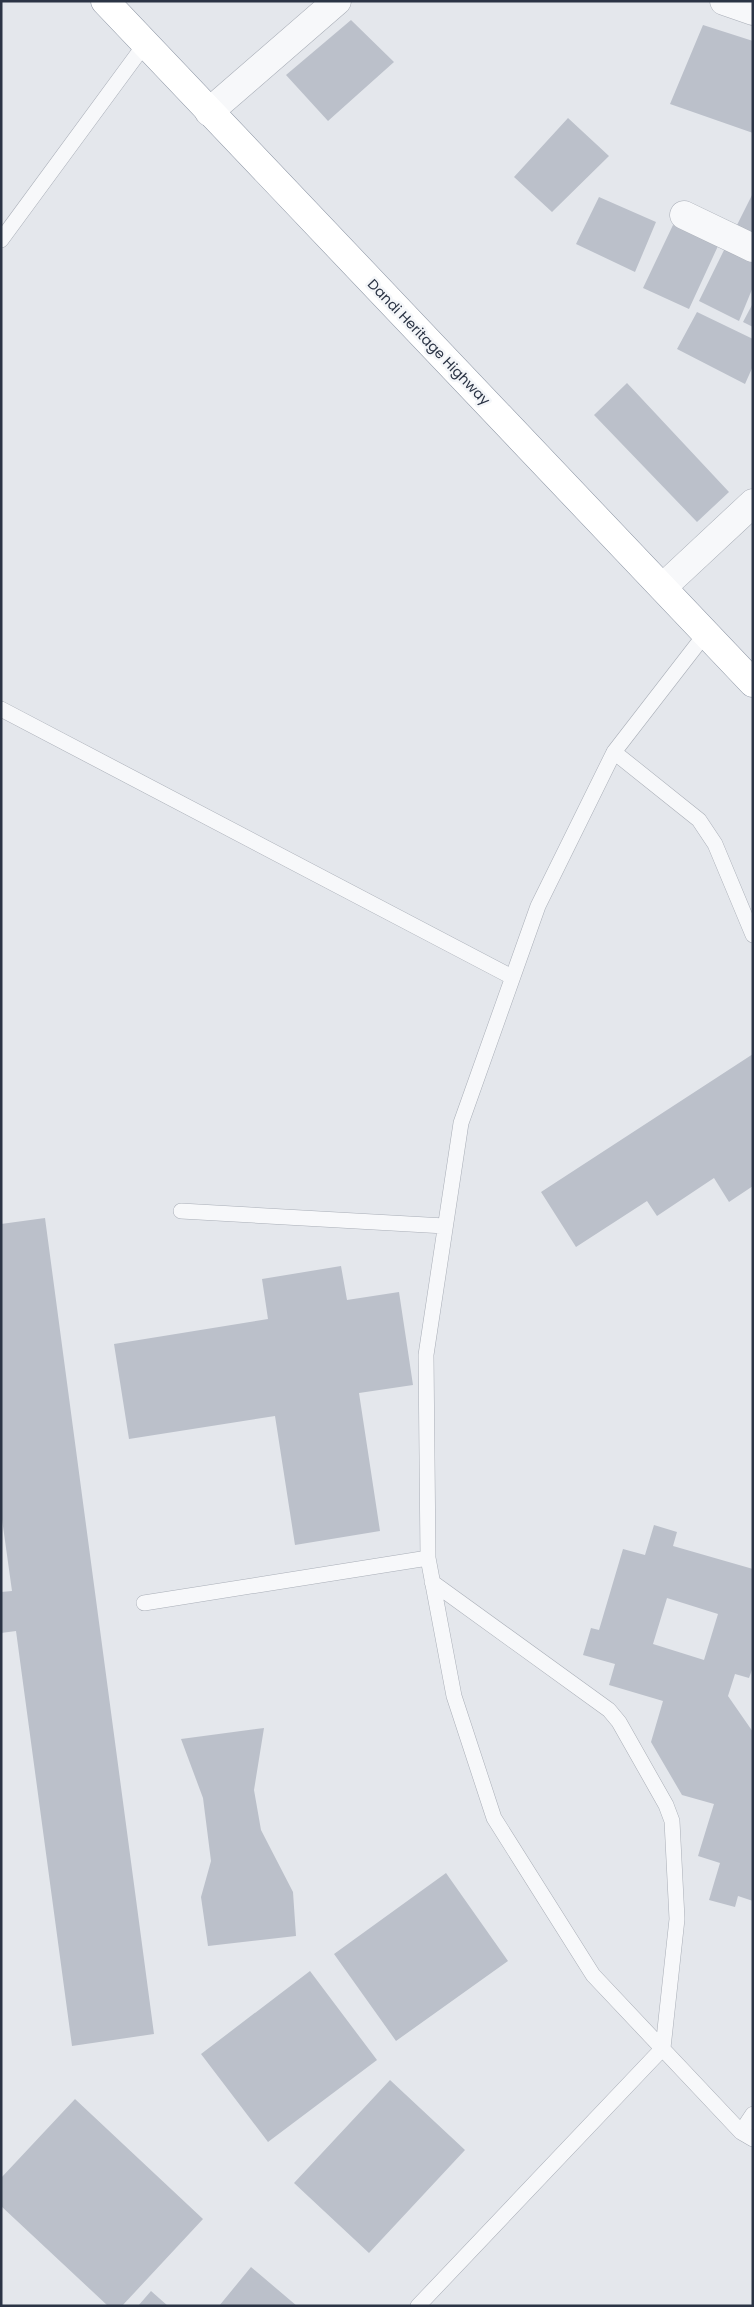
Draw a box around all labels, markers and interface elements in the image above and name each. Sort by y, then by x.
street label: Dandi Heritage Highway [363,274,495,410]

